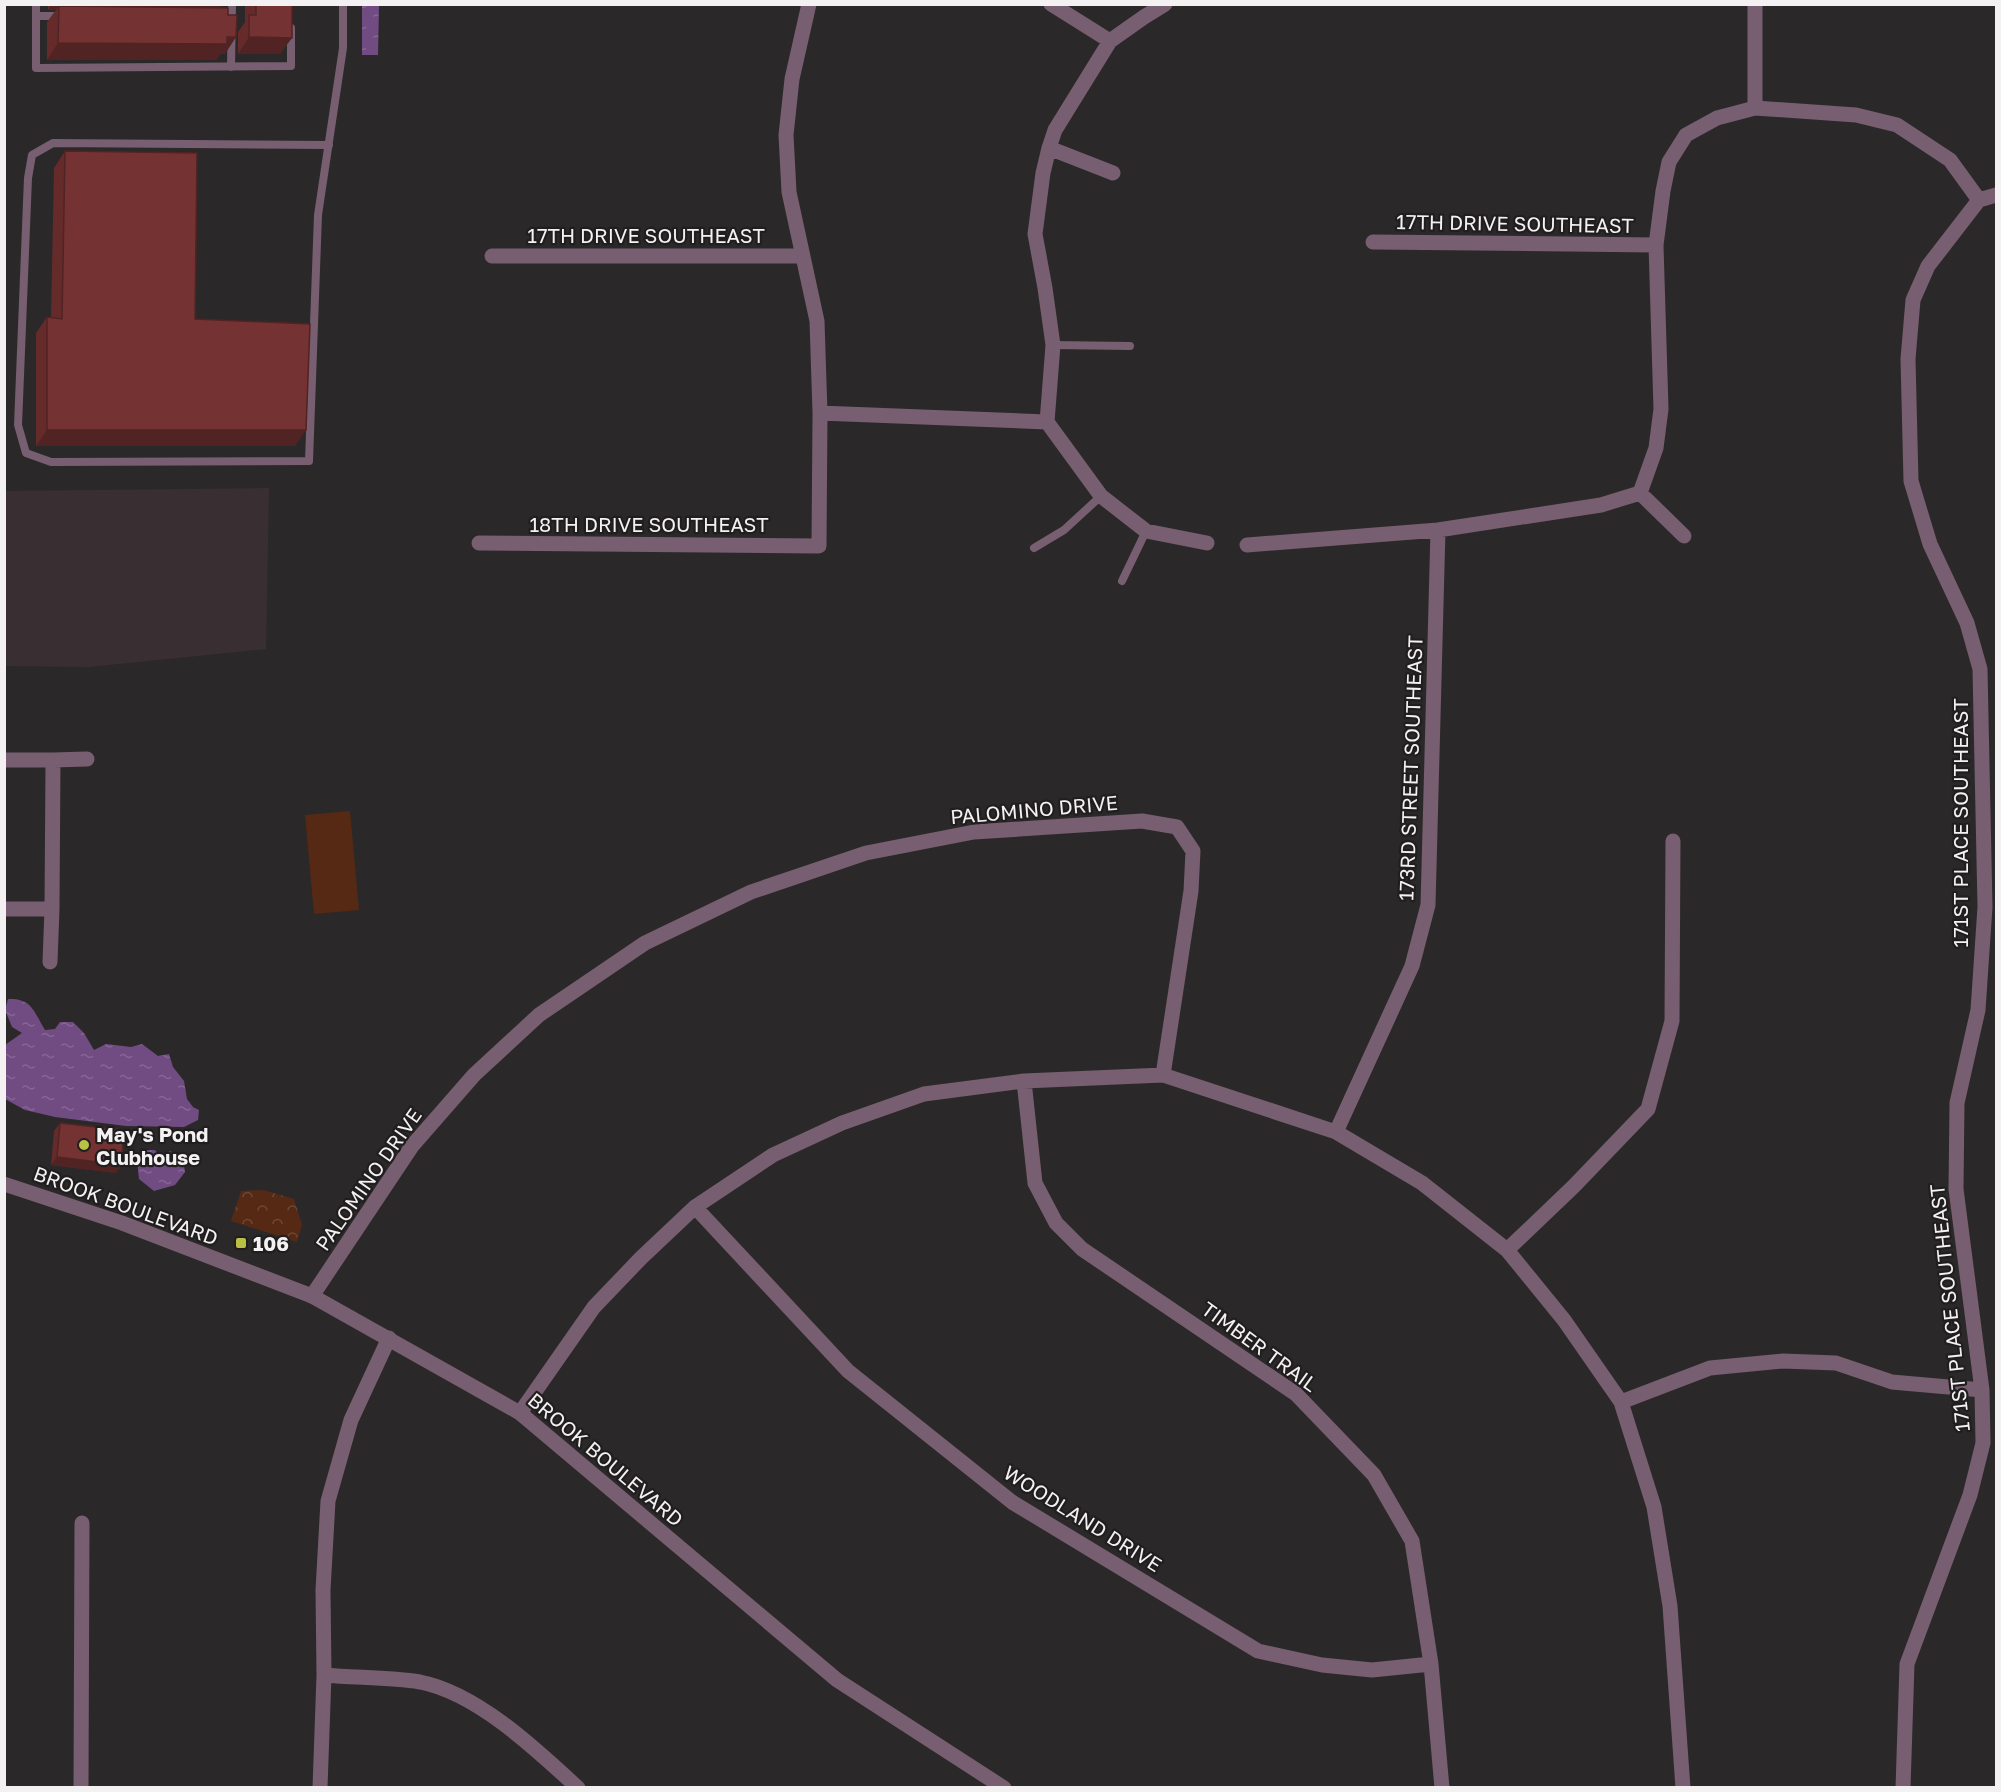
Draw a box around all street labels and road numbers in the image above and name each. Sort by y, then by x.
street label: 17TH DRIVE SOUTHEAST [1396,209,1634,237]
street label: 17TH DRIVE SOUTHEAST [527,223,765,247]
street label: 18TH DRIVE SOUTHEAST [529,512,769,536]
street label: 173RD STREET SOUTHEAST [1393,635,1427,901]
street label: 171ST PLACE SOUTHEAST [1948,698,1972,948]
street label: PALOMINO DRIVE [949,790,1119,828]
street label: PALOMINO DRIVE [310,1103,426,1255]
street label: BROOK BOULEVARD [31,1160,221,1250]
street label: 171ST PLACE SOUTHEAST [1924,1183,1974,1433]
street label: TIMBER TRAIL [1197,1296,1323,1396]
street label: BROOK BOULEVARD [524,1387,688,1531]
street label: WOODLAND DRIVE [1000,1460,1166,1576]

